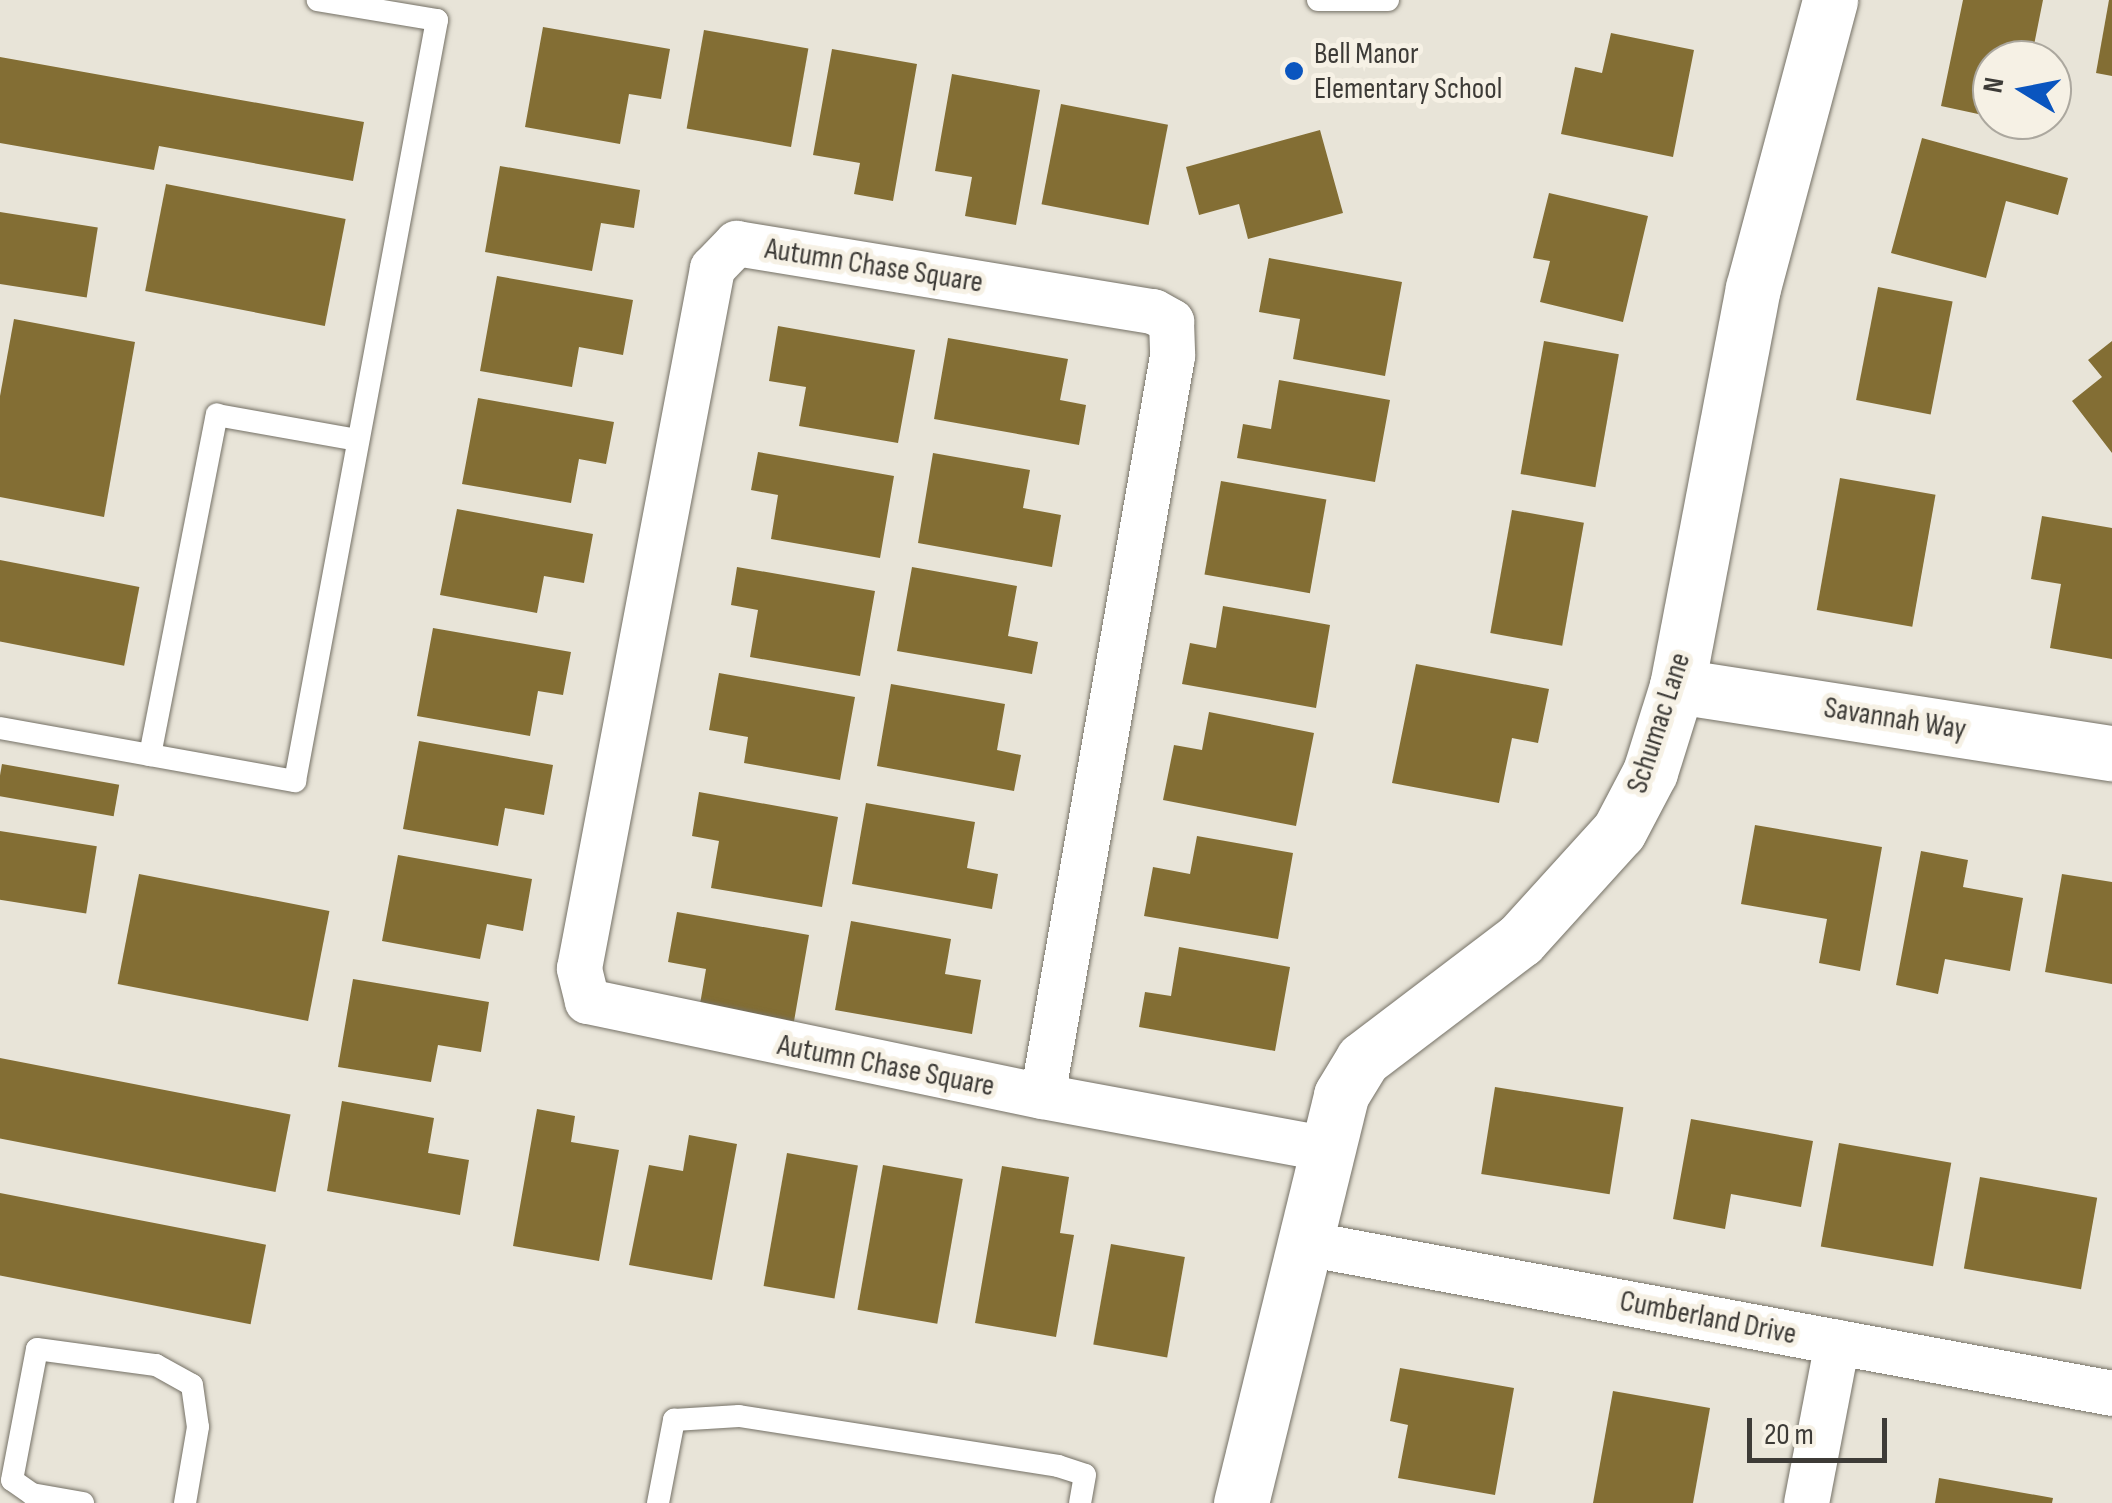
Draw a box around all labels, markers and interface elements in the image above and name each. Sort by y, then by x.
place label: Bell Manor Elementary School [1314,36,1502,106]
north arrow [1972,40,2072,140]
marker: Bell Manor Elementary School [1283,60,1305,82]
text: N [1976,75,2011,95]
street label: Autumn Chase Square [762,231,986,301]
street label: Schumac Lane [1619,648,1699,798]
street label: Savannah Way [1821,690,1969,748]
street label: Autumn Chase Square [775,1027,997,1105]
street label: Cumberland Drive [1617,1283,1799,1353]
scale bar [1752,1398,1892,1460]
text: 20 m [1764,1417,1814,1453]

